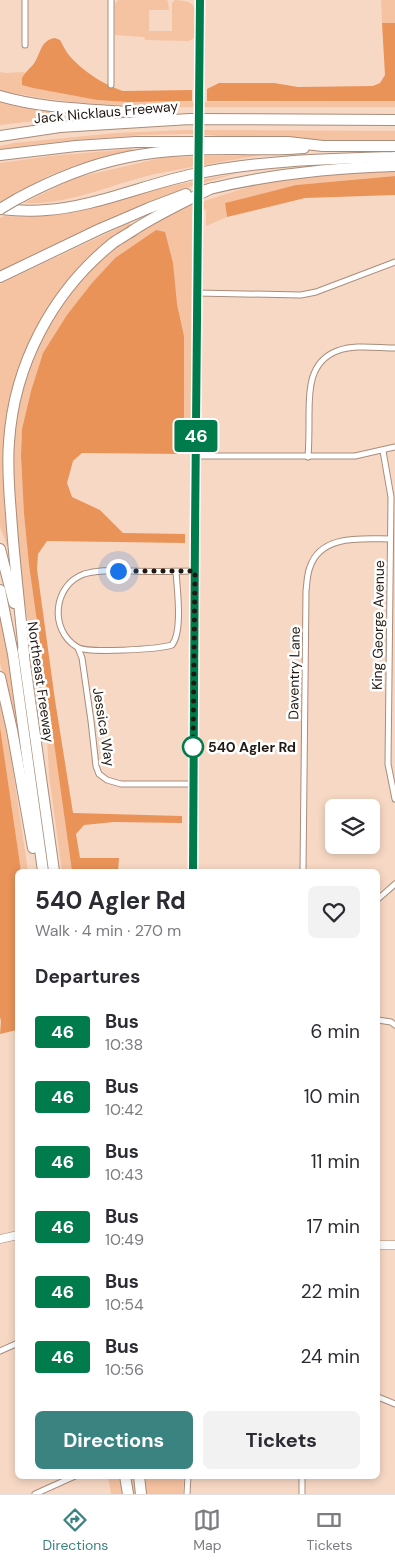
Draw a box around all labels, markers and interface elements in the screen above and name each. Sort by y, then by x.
street label: Jack Nicklaus Freeway [33,97,179,127]
line badge: 46 [174,420,218,452]
text: 46 [184,424,208,448]
your location [106,559,131,584]
street label: King George Avenue [368,560,388,690]
street label: Northeast Freeway [24,620,58,744]
street label: Daventry Lane [284,626,304,720]
street label: Jessica Way [89,686,119,768]
marker: 540 Agler Rd [182,736,204,758]
place label: 540 Agler Rd [208,738,296,756]
map controls [325,799,380,854]
button: layers [325,799,380,854]
text: 540 Agler Rd [35,885,186,916]
button: heart [308,886,360,938]
text: Walk · 4 min · 270 m [35,920,181,941]
text: Departures [35,964,140,989]
text: Bus [105,1009,139,1034]
text: 6 min [311,1019,360,1044]
text: 46 [51,1020,74,1044]
text: 10:38 [105,1034,143,1055]
text: Bus [105,1074,139,1099]
text: 10 min [304,1084,360,1109]
text: 46 [51,1085,74,1109]
text: 10:42 [105,1099,143,1120]
text: Bus [105,1139,139,1164]
text: 11 min [311,1149,360,1174]
text: 46 [51,1150,74,1174]
text: 10:43 [105,1164,143,1185]
text: Bus [105,1204,139,1229]
text: 17 min [306,1214,360,1239]
text: 46 [51,1215,74,1239]
text: 10:49 [105,1229,144,1250]
text: Bus [105,1269,139,1294]
text: 22 min [301,1279,360,1304]
text: 46 [51,1280,74,1304]
text: 10:54 [105,1294,144,1315]
text: Bus [105,1334,139,1359]
text: 24 min [300,1344,360,1369]
text: 46 [51,1345,74,1369]
text: 10:56 [105,1359,144,1380]
button: Directions [35,1411,193,1469]
button: Tickets [203,1411,360,1469]
tab: Directions [42,1506,108,1554]
tab: Map [193,1506,222,1554]
tab: Tickets [306,1506,352,1554]

